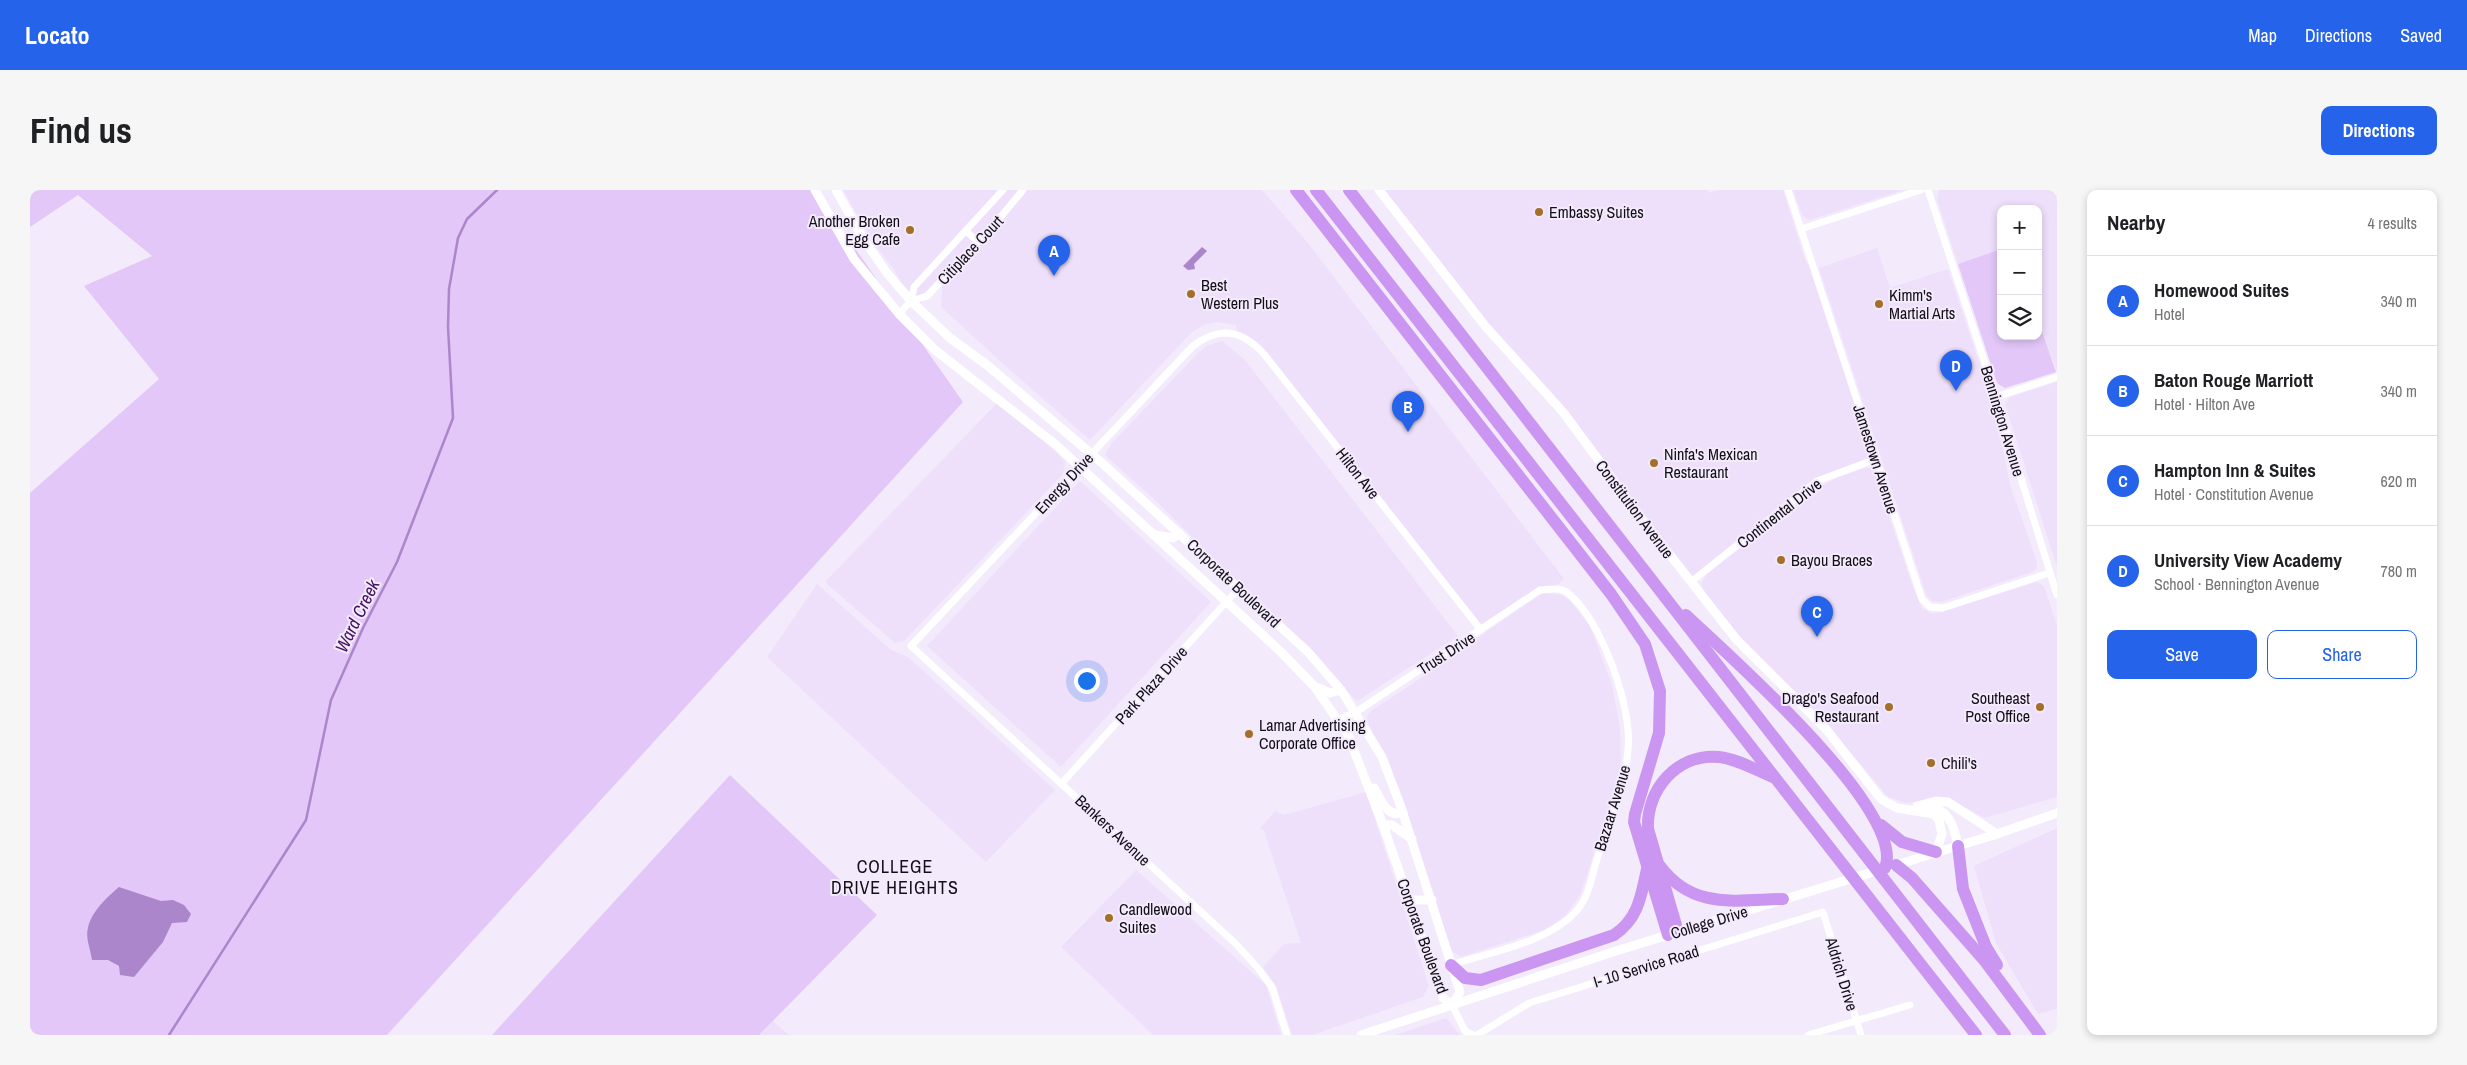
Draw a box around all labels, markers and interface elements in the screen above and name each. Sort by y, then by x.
text: Locato [25,19,90,51]
text: Map [2248,23,2277,48]
text: Directions [2305,23,2372,48]
text: Saved [2400,23,2442,48]
button: Directions [2321,106,2437,155]
text: Find us [30,107,132,154]
place label: Embassy Suites [1549,201,1644,223]
map controls [1997,205,2042,340]
button: + [1997,205,2042,250]
marker: Embassy Suites [1533,206,1545,218]
text: Nearby [2107,208,2165,237]
place label: Another Broken Egg Cafe [808,210,900,250]
street label: Citiplace Court [932,210,1008,290]
text: 4 results [2367,212,2417,234]
marker: Another Broken Egg Cafe [904,224,916,236]
pin: A [1038,235,1070,276]
button: − [1997,250,2042,295]
place label: Best Western Plus [1201,274,1279,314]
text: Homewood Suites [2154,277,2289,303]
place label: Kimm's Martial Arts [1889,284,1955,324]
marker: Best Western Plus [1185,288,1197,300]
text: A [2118,290,2128,312]
text: 340 m [2381,290,2417,312]
button: layers [1997,295,2042,340]
marker: Kimm's Martial Arts [1873,298,1885,310]
text: Hotel [2154,303,2185,325]
pin: D [1940,350,1972,391]
street label: Bennington Avenue [1976,363,2030,479]
text: Baton Rouge Marriott [2154,367,2313,393]
text: B [2118,380,2128,402]
text: 340 m [2381,380,2417,402]
pin: B [1392,391,1424,432]
text: Hotel · Hilton Ave [2154,393,2255,415]
street label: Jamestown Avenue [1848,402,1904,516]
street label: Hilton Ave [1331,443,1385,503]
place label: Ninfa's Mexican Restaurant [1664,443,1758,483]
street label: Energy Drive [1030,448,1098,518]
street label: Constitution Avenue [1591,455,1679,563]
marker: Ninfa's Mexican Restaurant [1648,457,1660,469]
text: Hampton Inn & Suites [2154,457,2316,483]
text: C [2118,470,2128,492]
text: 620 m [2381,470,2417,492]
street label: Continental Drive [1732,473,1826,553]
text: Hotel · Constitution Avenue [2154,483,2314,505]
street label: Corporate Boulevard [1182,534,1286,632]
text: University View Academy [2154,547,2342,573]
place label: Bayou Braces [1791,549,1873,571]
marker: Bayou Braces [1775,554,1787,566]
text: D [2118,560,2128,582]
text: 780 m [2381,560,2417,582]
text: School · Bennington Avenue [2154,573,2319,595]
water label: Ward Creek [329,575,386,657]
pin: C [1801,596,1833,637]
street label: Trust Drive [1413,626,1479,680]
button: Save [2107,630,2257,679]
button: Share [2267,630,2417,679]
street label: Park Plaza Drive [1110,641,1192,729]
your location [1074,668,1100,694]
place label: Drago's Seafood Restaurant [1782,687,1879,727]
place label: Southeast Post Office [1965,687,2030,727]
marker: Drago's Seafood Restaurant [1883,701,1895,713]
marker: Southeast Post Office [2034,701,2046,713]
place label: Lamar Advertising Corporate Office [1259,714,1366,754]
marker: Lamar Advertising Corporate Office [1243,728,1255,740]
place label: Chili's [1941,752,1977,774]
marker: Chili's [1925,757,1937,769]
street label: Bazaar Avenue [1589,762,1635,854]
street label: Bankers Avenue [1071,789,1155,871]
district label: COLLEGE DRIVE HEIGHTS [831,854,959,900]
street label: Corporate Boulevard [1392,875,1454,997]
place label: Candlewood Suites [1119,898,1192,938]
street label: College Drive [1668,900,1750,944]
marker: Candlewood Suites [1103,912,1115,924]
street label: Aldrich Drive [1820,934,1864,1013]
street label: I- 10 Service Road [1590,939,1702,993]

